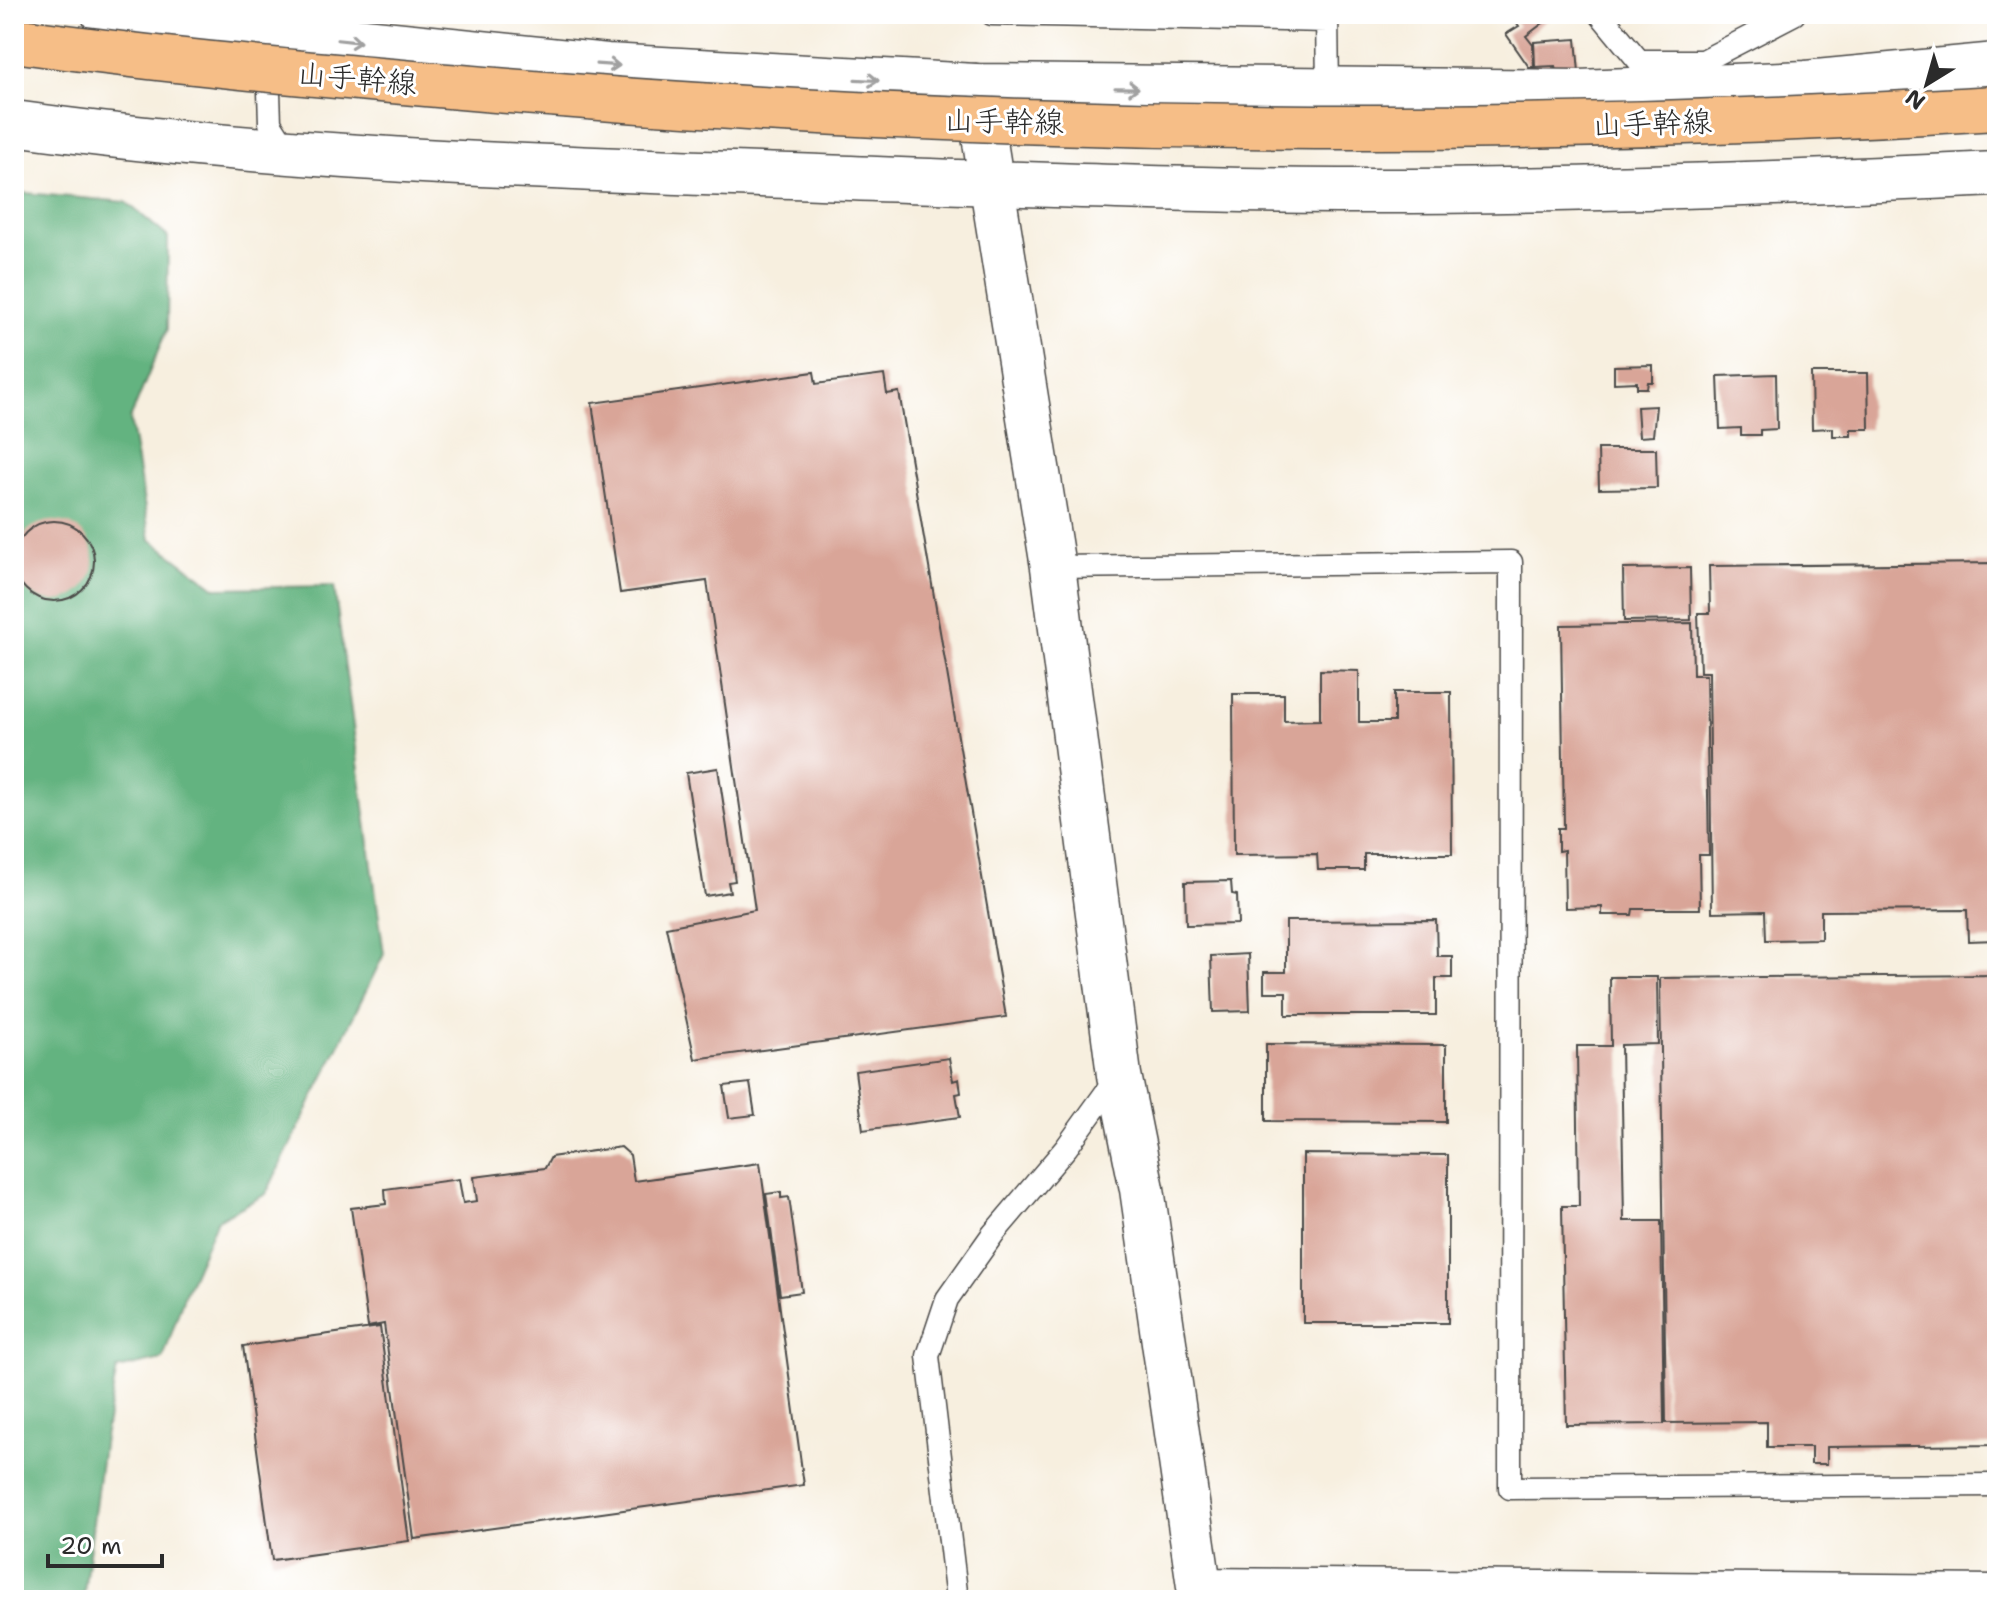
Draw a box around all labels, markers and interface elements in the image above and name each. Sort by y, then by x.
one-way arrow [335,33,362,48]
north arrow [1887,44,1967,124]
street label: 山手幹線 [295,52,419,104]
one-way arrow [594,58,621,73]
one-way arrow [853,73,880,88]
one-way arrow [1113,81,1140,96]
text: N [1900,83,1931,116]
street label: 山手幹線 [944,99,1064,143]
street label: 山手幹線 [1591,100,1713,146]
scale bar [48,1518,162,1568]
text: 20 m [60,1530,122,1562]

